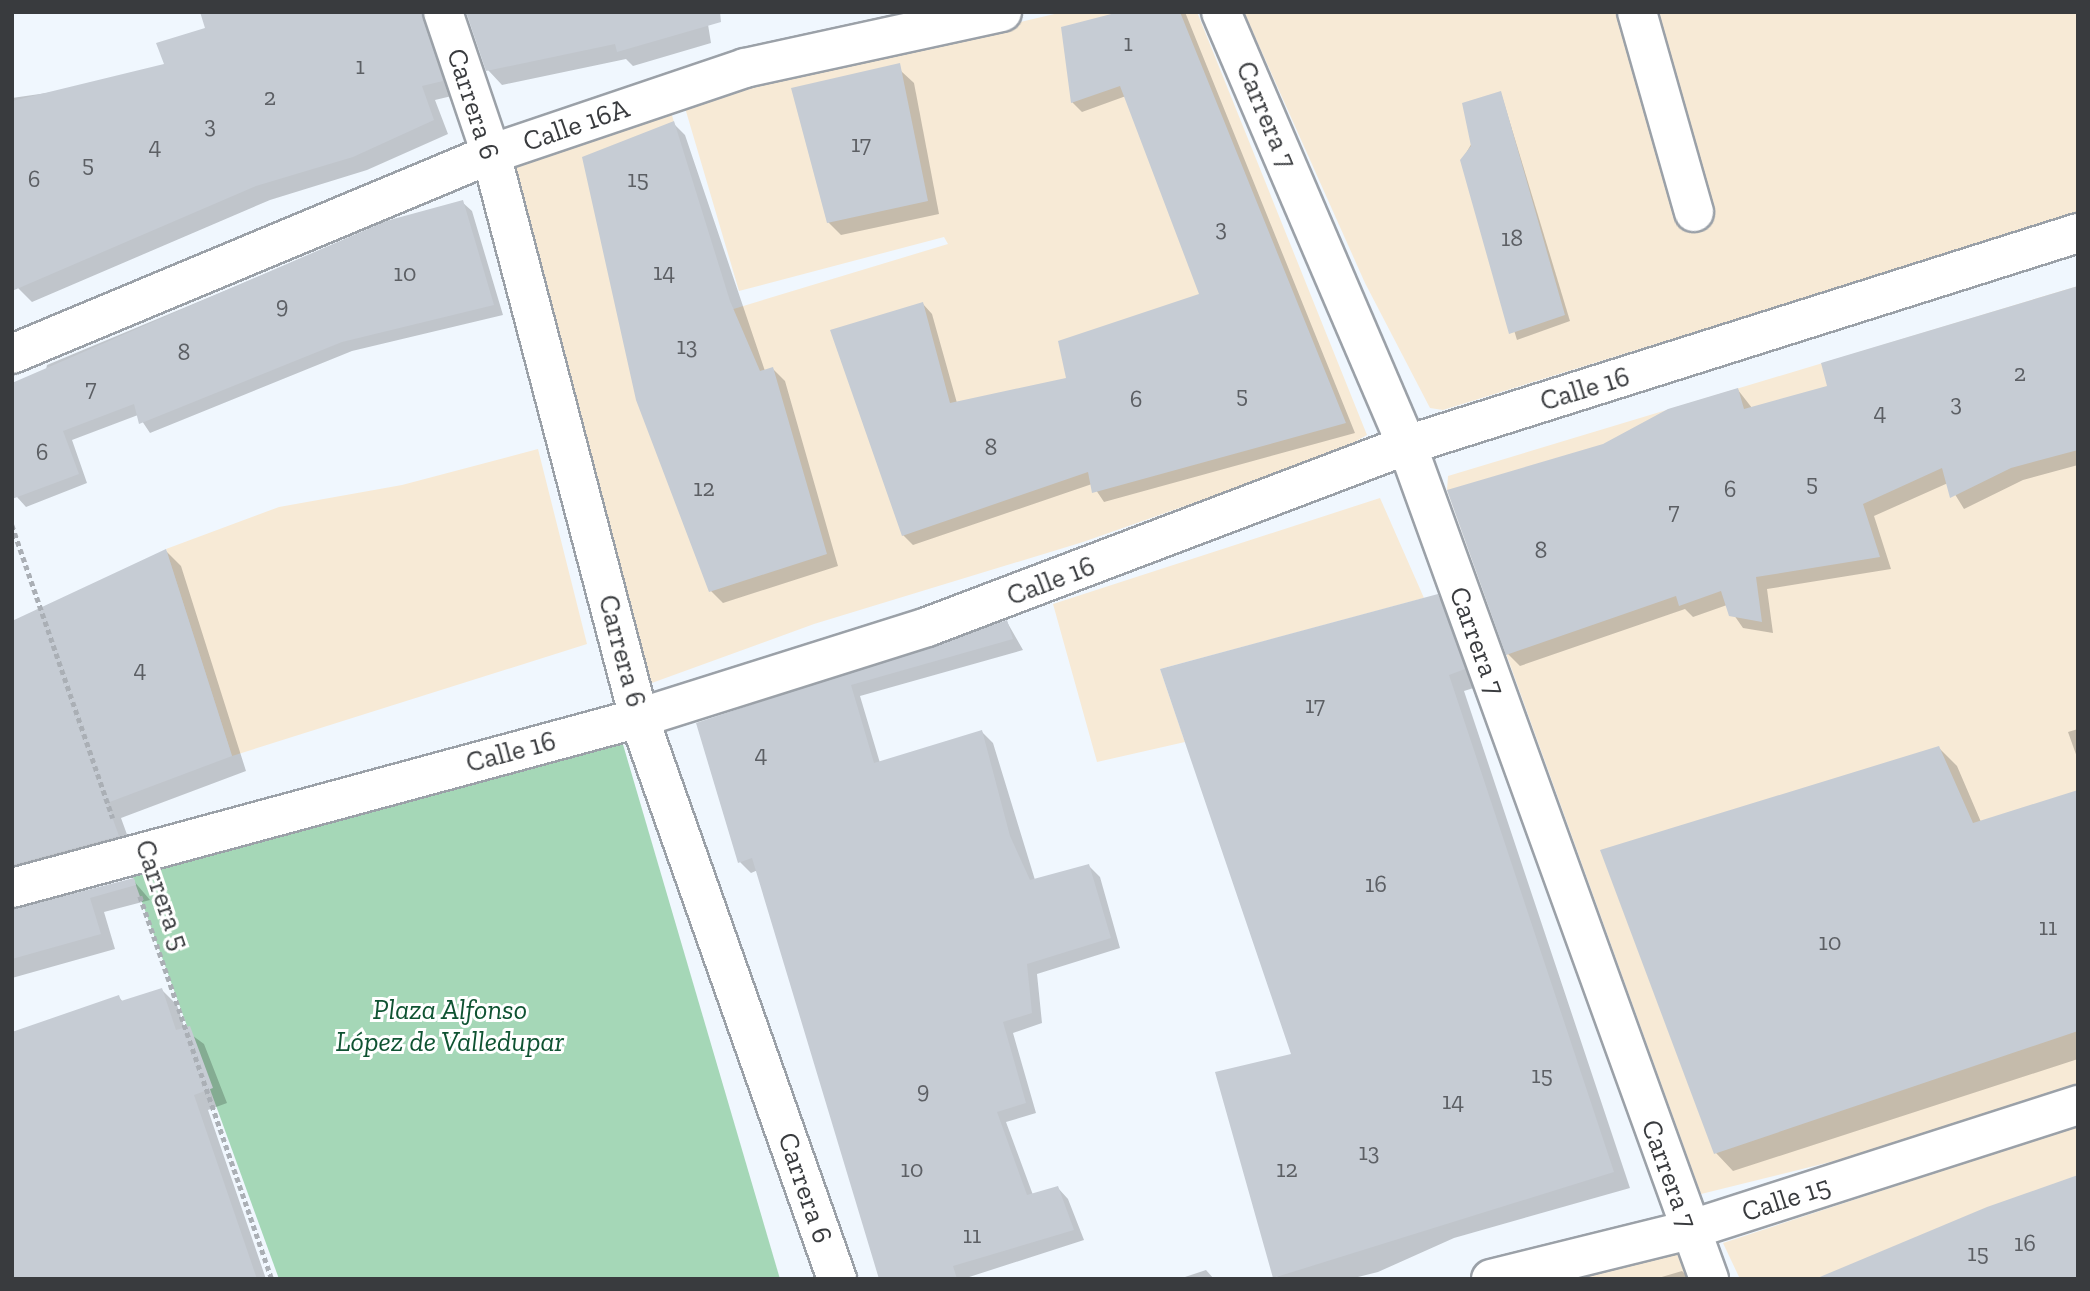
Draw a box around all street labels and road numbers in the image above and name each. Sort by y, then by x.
street label: Carrera 6 [439,44,507,164]
street label: Carrera 7 [1228,56,1304,174]
street label: Calle 16A [519,91,633,159]
street label: Calle 16 [1536,360,1634,418]
street label: Calle 16 [1002,549,1100,613]
street label: Carrera 7 [1442,582,1512,700]
street label: Carrera 6 [591,591,653,711]
street label: Calle 16 [462,724,560,780]
street label: Carrera 5 [128,836,196,954]
street label: Carrera 7 [1634,1115,1704,1233]
street label: Carrera 6 [770,1128,840,1248]
street label: Calle 15 [1737,1169,1835,1229]

